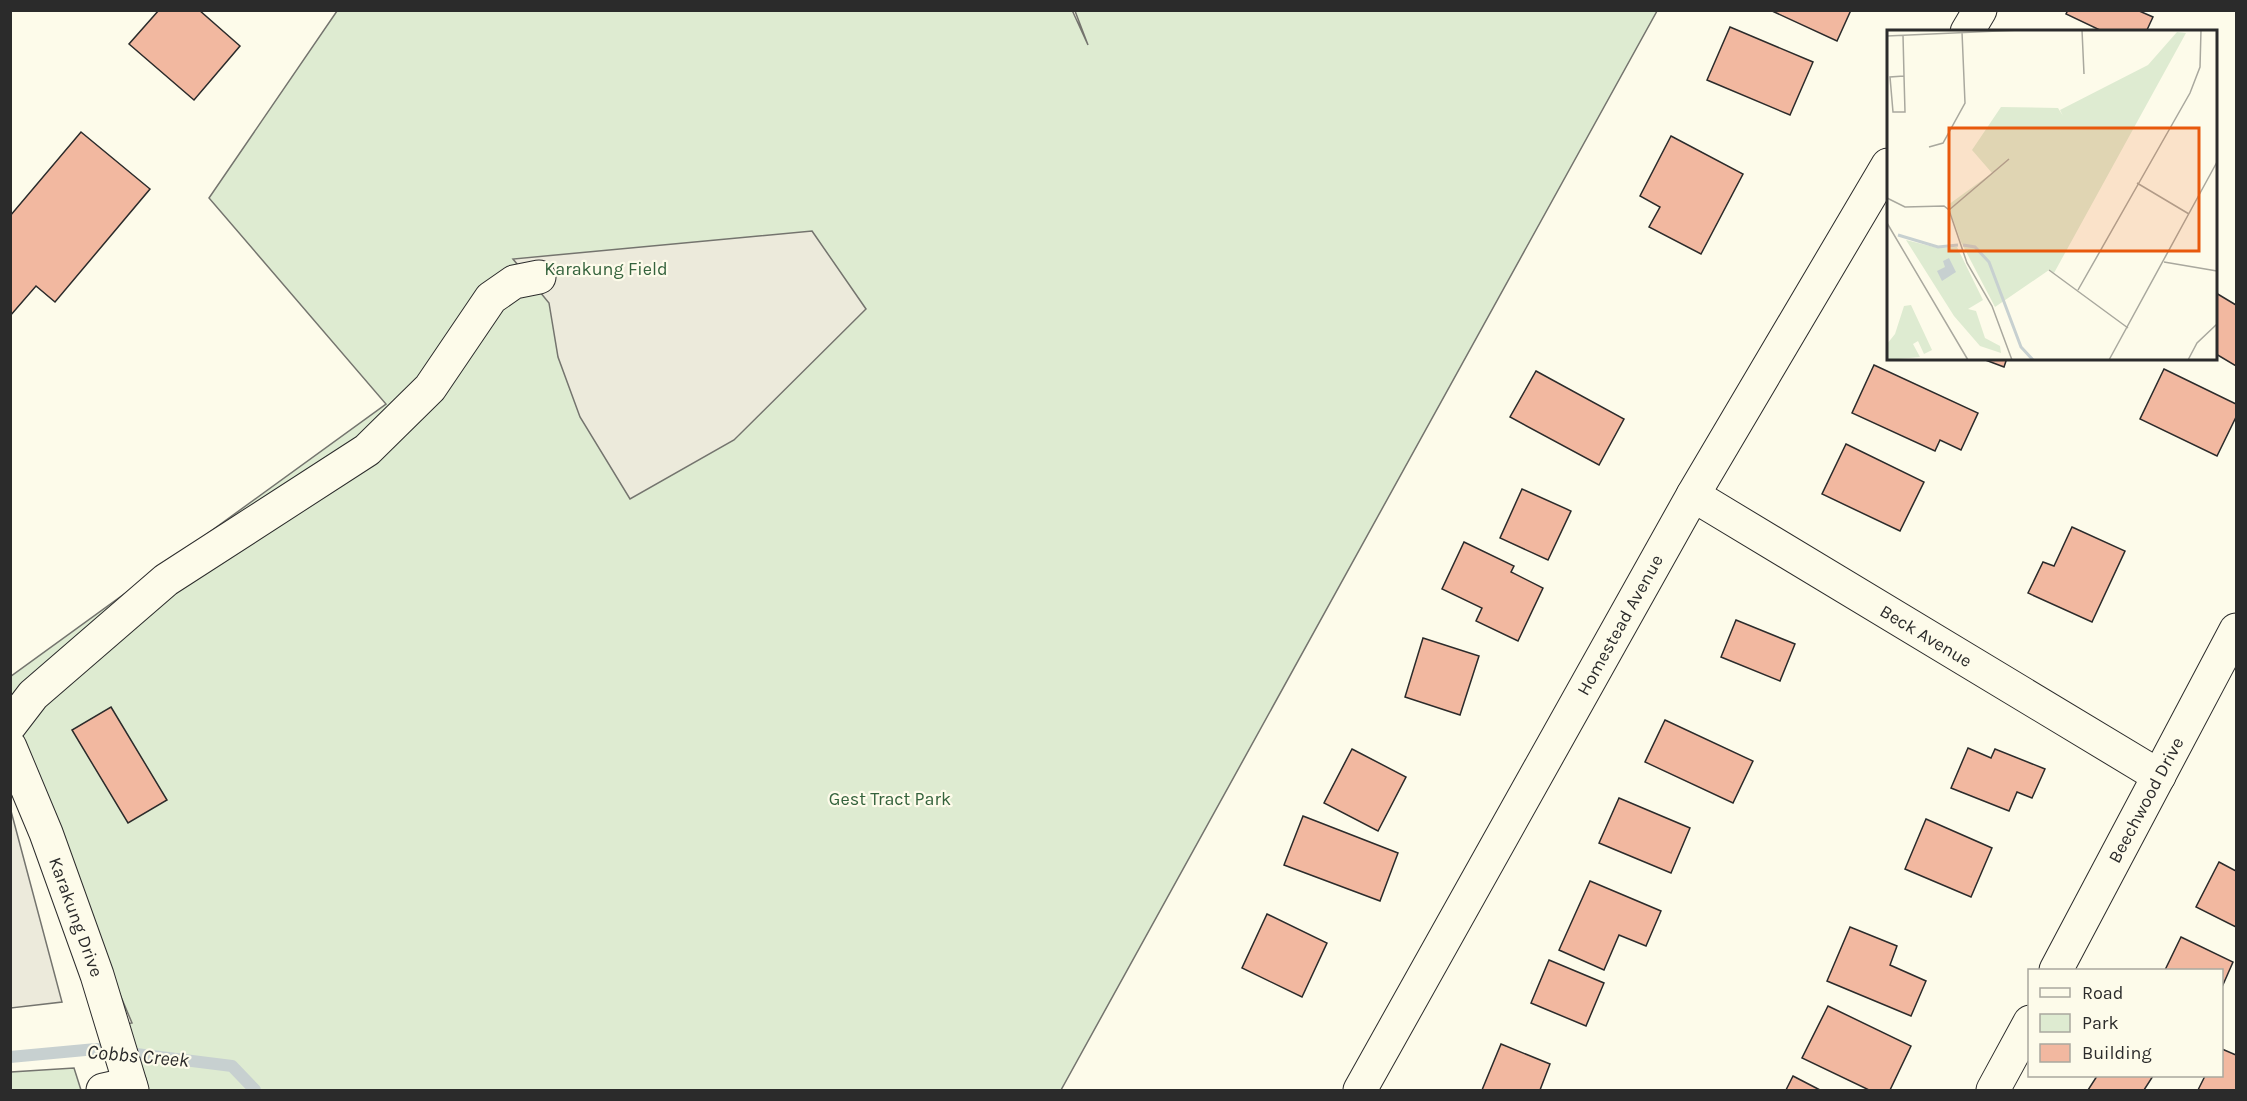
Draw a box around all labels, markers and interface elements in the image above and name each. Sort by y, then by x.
inset map [1887,30,2217,360]
park label: Karakung Field [544,258,668,280]
street label: Homestead Avenue [1572,551,1668,699]
street label: Beck Avenue [1876,600,1976,672]
street label: Beechwood Drive [2104,733,2188,867]
park label: Gest Tract Park [829,788,951,810]
street label: Karakung Drive [44,854,108,980]
legend [2028,969,2223,1077]
text: Road [2082,982,2123,1004]
text: Park [2082,1012,2119,1034]
water label: Cobbs Creek [86,1040,191,1072]
text: Building [2082,1042,2152,1064]

